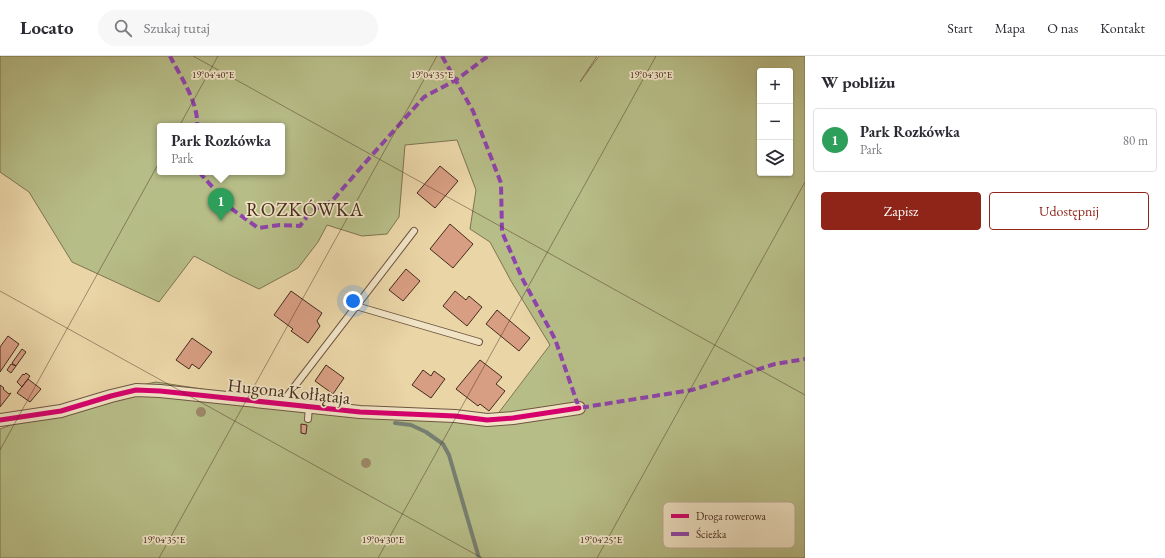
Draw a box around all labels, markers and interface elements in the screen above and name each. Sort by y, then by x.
search box [98,10,378,46]
text: Locato [20,15,74,40]
icon: search [112,17,134,39]
text: Szukaj tutaj [144,18,210,37]
text: Start [947,19,973,37]
text: Mapa [995,19,1025,37]
text: O nas [1047,19,1078,37]
text: Kontakt [1100,19,1145,37]
text: 19°04'40"E [192,68,235,81]
text: 19°04'35"E [411,68,454,81]
text: 19°04'30"E [630,68,673,81]
map controls [757,68,793,176]
button: + [757,68,793,104]
text: W pobliżu [821,71,895,93]
button: − [757,104,793,140]
text: Park Rozkówka [860,122,960,141]
popup [157,123,285,175]
text: Park Rozkówka [171,131,271,150]
text: 1 [832,132,838,149]
text: 80 m [1123,132,1148,149]
button: layers [757,140,793,176]
text: Park [860,141,882,158]
text: Park [171,150,193,167]
pin: 1 [208,188,234,221]
button: Zapisz [821,192,981,230]
button: Udostępnij [989,192,1149,230]
district label: ROZKÓWKA [246,197,364,222]
your location [343,291,363,311]
street label: Hugona Kołłątaja [227,373,352,409]
legend [663,502,795,548]
text: Droga rowerowa [696,509,767,523]
text: Ścieżka [696,527,727,541]
text: 19°04'35"E [143,533,186,546]
text: 19°04'30"E [362,533,405,546]
text: 19°04'25"E [580,533,623,546]

